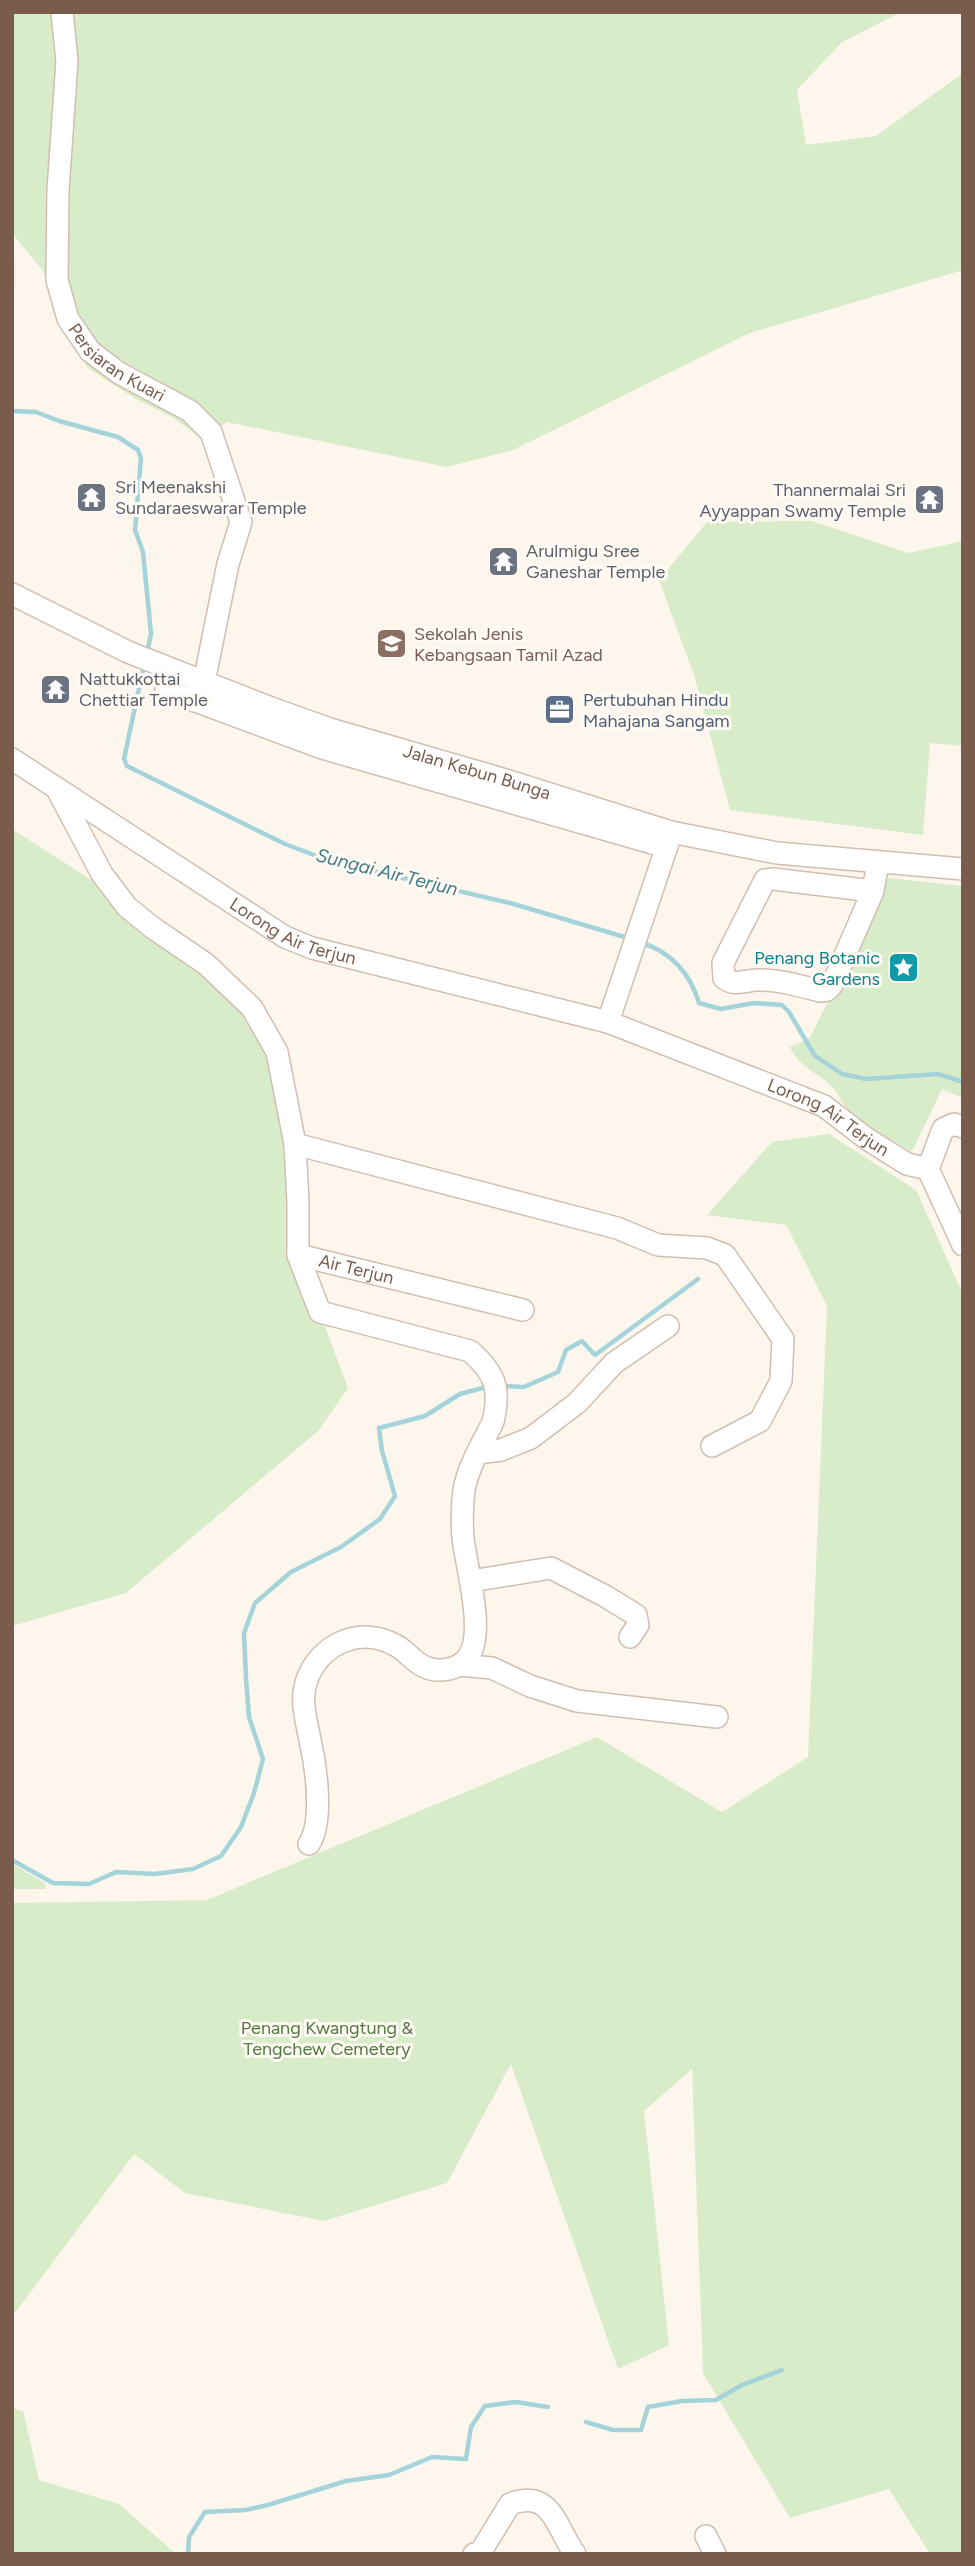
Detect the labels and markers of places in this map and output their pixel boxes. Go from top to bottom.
place label: Sri Meenakshi Sundaraeswarar Temple [115,476,307,519]
place label: Thannermalai Sri Ayyappan Swamy Temple [700,479,906,522]
temple icon: Sri Meenakshi Sundaraeswarar Temple [75,480,109,514]
temple icon: Thannermalai Sri Ayyappan Swamy Temple [912,483,946,517]
place label: Arulmigu Sree Ganeshar Temple [526,540,665,583]
temple icon: Arulmigu Sree Ganeshar Temple [486,544,520,578]
place label: Sekolah Jenis Kebangsaan Tamil Azad [414,623,603,666]
school or university icon: Sekolah Jenis Kebangsaan Tamil Azad [374,627,408,661]
place label: Nattukkottai Chettiar Temple [79,668,208,711]
temple icon: Nattukkottai Chettiar Temple [39,672,73,706]
place label: Pertubuhan Hindu Mahajana Sangam [583,689,730,732]
office icon: Pertubuhan Hindu Mahajana Sangam [543,693,577,727]
place label: Penang Botanic Gardens [754,947,880,990]
place icon: Penang Botanic Gardens [886,951,920,985]

